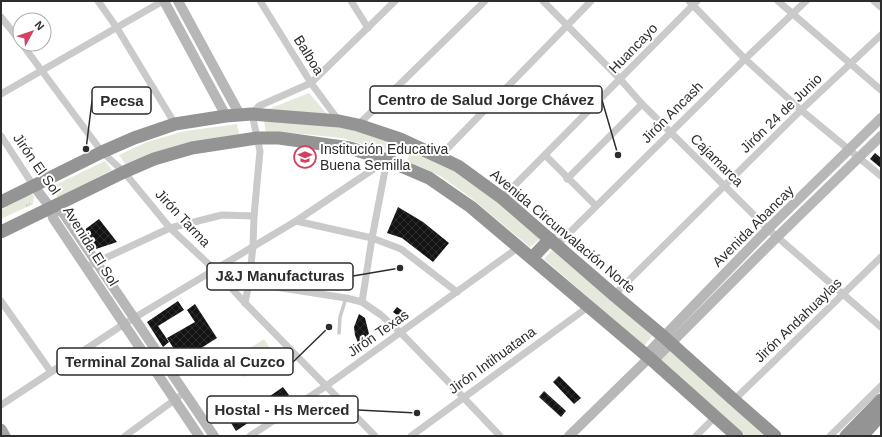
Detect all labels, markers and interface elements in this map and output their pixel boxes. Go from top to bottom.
north arrow [12,12,52,52]
text: N [33,19,47,33]
street label: Huancayo [605,20,661,76]
street label: Balboa [291,32,327,78]
street label: Jirón 24 de Junio [737,70,825,156]
street label: Jirón Ancash [638,78,706,146]
callout: Centro de Salud Jorge Chávez [370,86,602,113]
callout: Pecsa [92,87,151,114]
text: Centro de Salud Jorge Chávez [378,91,594,108]
text: Pecsa [100,92,144,109]
street label: Jirón El Sol [10,130,64,198]
street label: Cajamarca [687,130,747,190]
place label: Institución Educativa Buena Semilla [320,141,449,173]
school or university icon: Institución Educativa Buena Semilla [292,144,318,170]
street label: Avenida Circunvalación Norte [487,166,639,296]
street label: Avenida Abancay [709,182,797,270]
street label: Jirón Tarma [152,186,214,250]
street label: Avenida El Sol [60,203,122,289]
callout: J&J Manufacturas [207,263,353,290]
text: J&J Manufacturas [215,267,345,284]
street label: Jirón Andahuaylas [751,275,845,365]
street label: Jirón Texas [345,306,411,360]
street label: Jirón Intihuatana [445,323,539,397]
callout: Terminal Zonal Salida al Cuzco [57,348,293,375]
text: Terminal Zonal Salida al Cuzco [65,353,285,370]
callout: Hostal - Hs Merced [207,396,358,423]
text: Hostal - Hs Merced [214,401,350,418]

